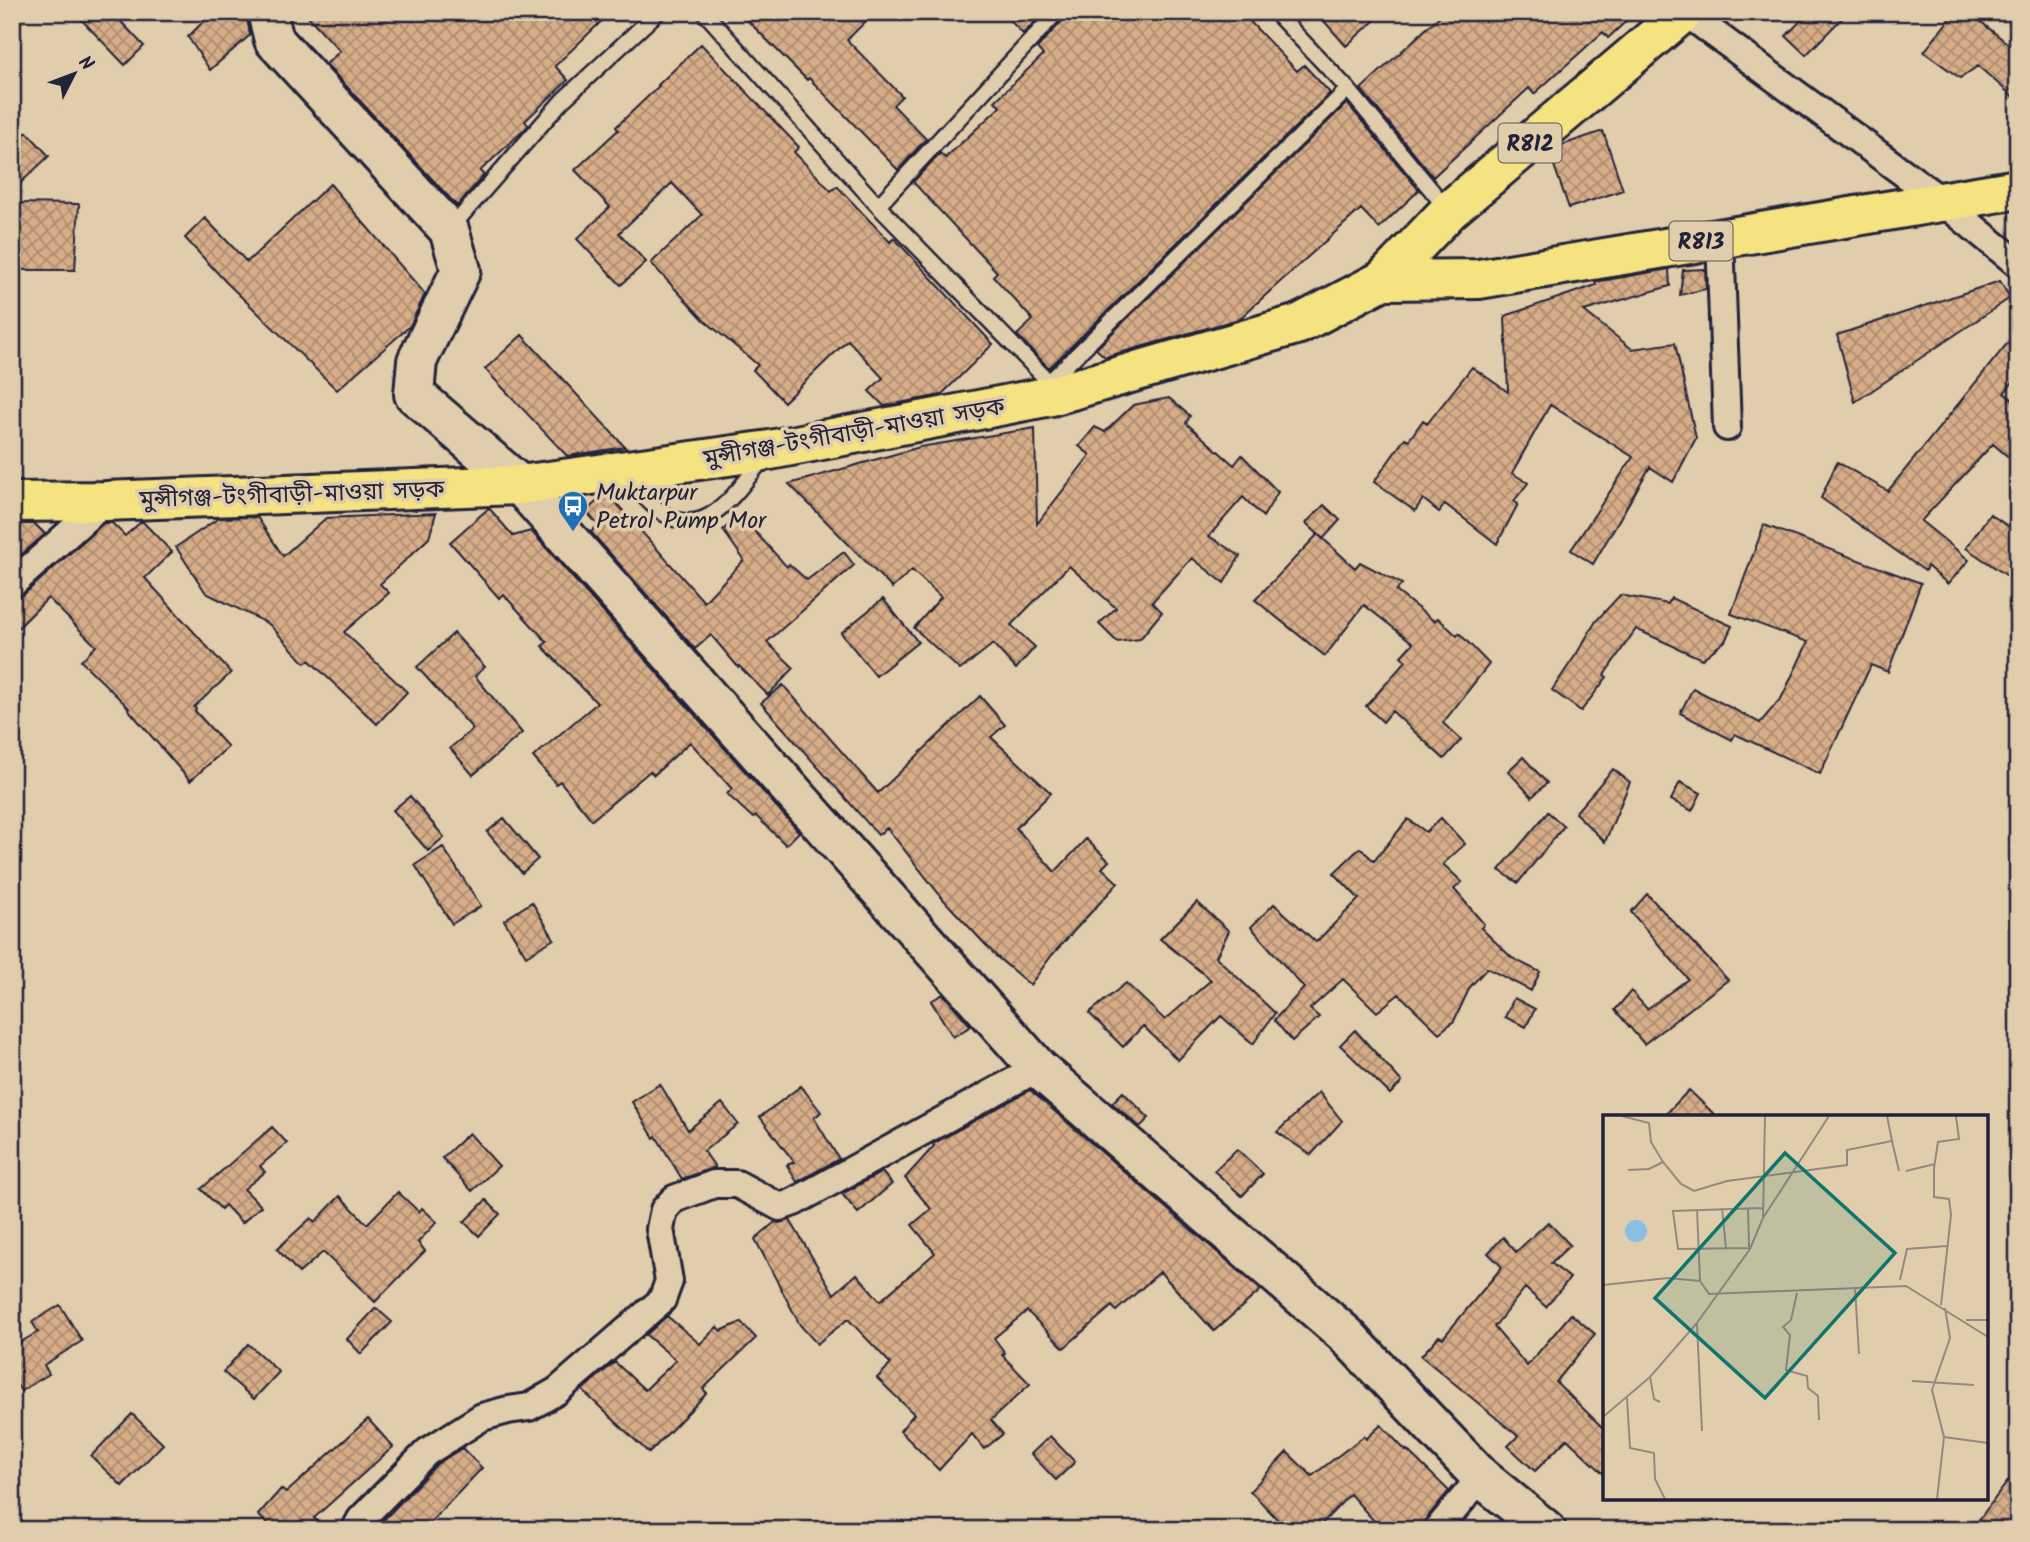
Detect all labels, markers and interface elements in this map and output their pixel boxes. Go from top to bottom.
north arrow [38,38,108,108]
text: N [70,49,100,78]
road number: R812 [1498,124,1562,162]
road number: R813 [1670,222,1732,260]
street label: মুন্সীগঞ্জ-টংগীবাড়ী-মাওয়া সড়ক [699,388,1009,479]
street label: মুন্সীগঞ্জ-টংগীবাড়ী-মাওয়া সড়ক [138,471,446,520]
place label: Muktarpur Petrol Pump Mor [596,474,768,541]
bus stop icon: Muktarpur Petrol Pump Mor [556,489,590,533]
inset map [1603,1115,1988,1500]

